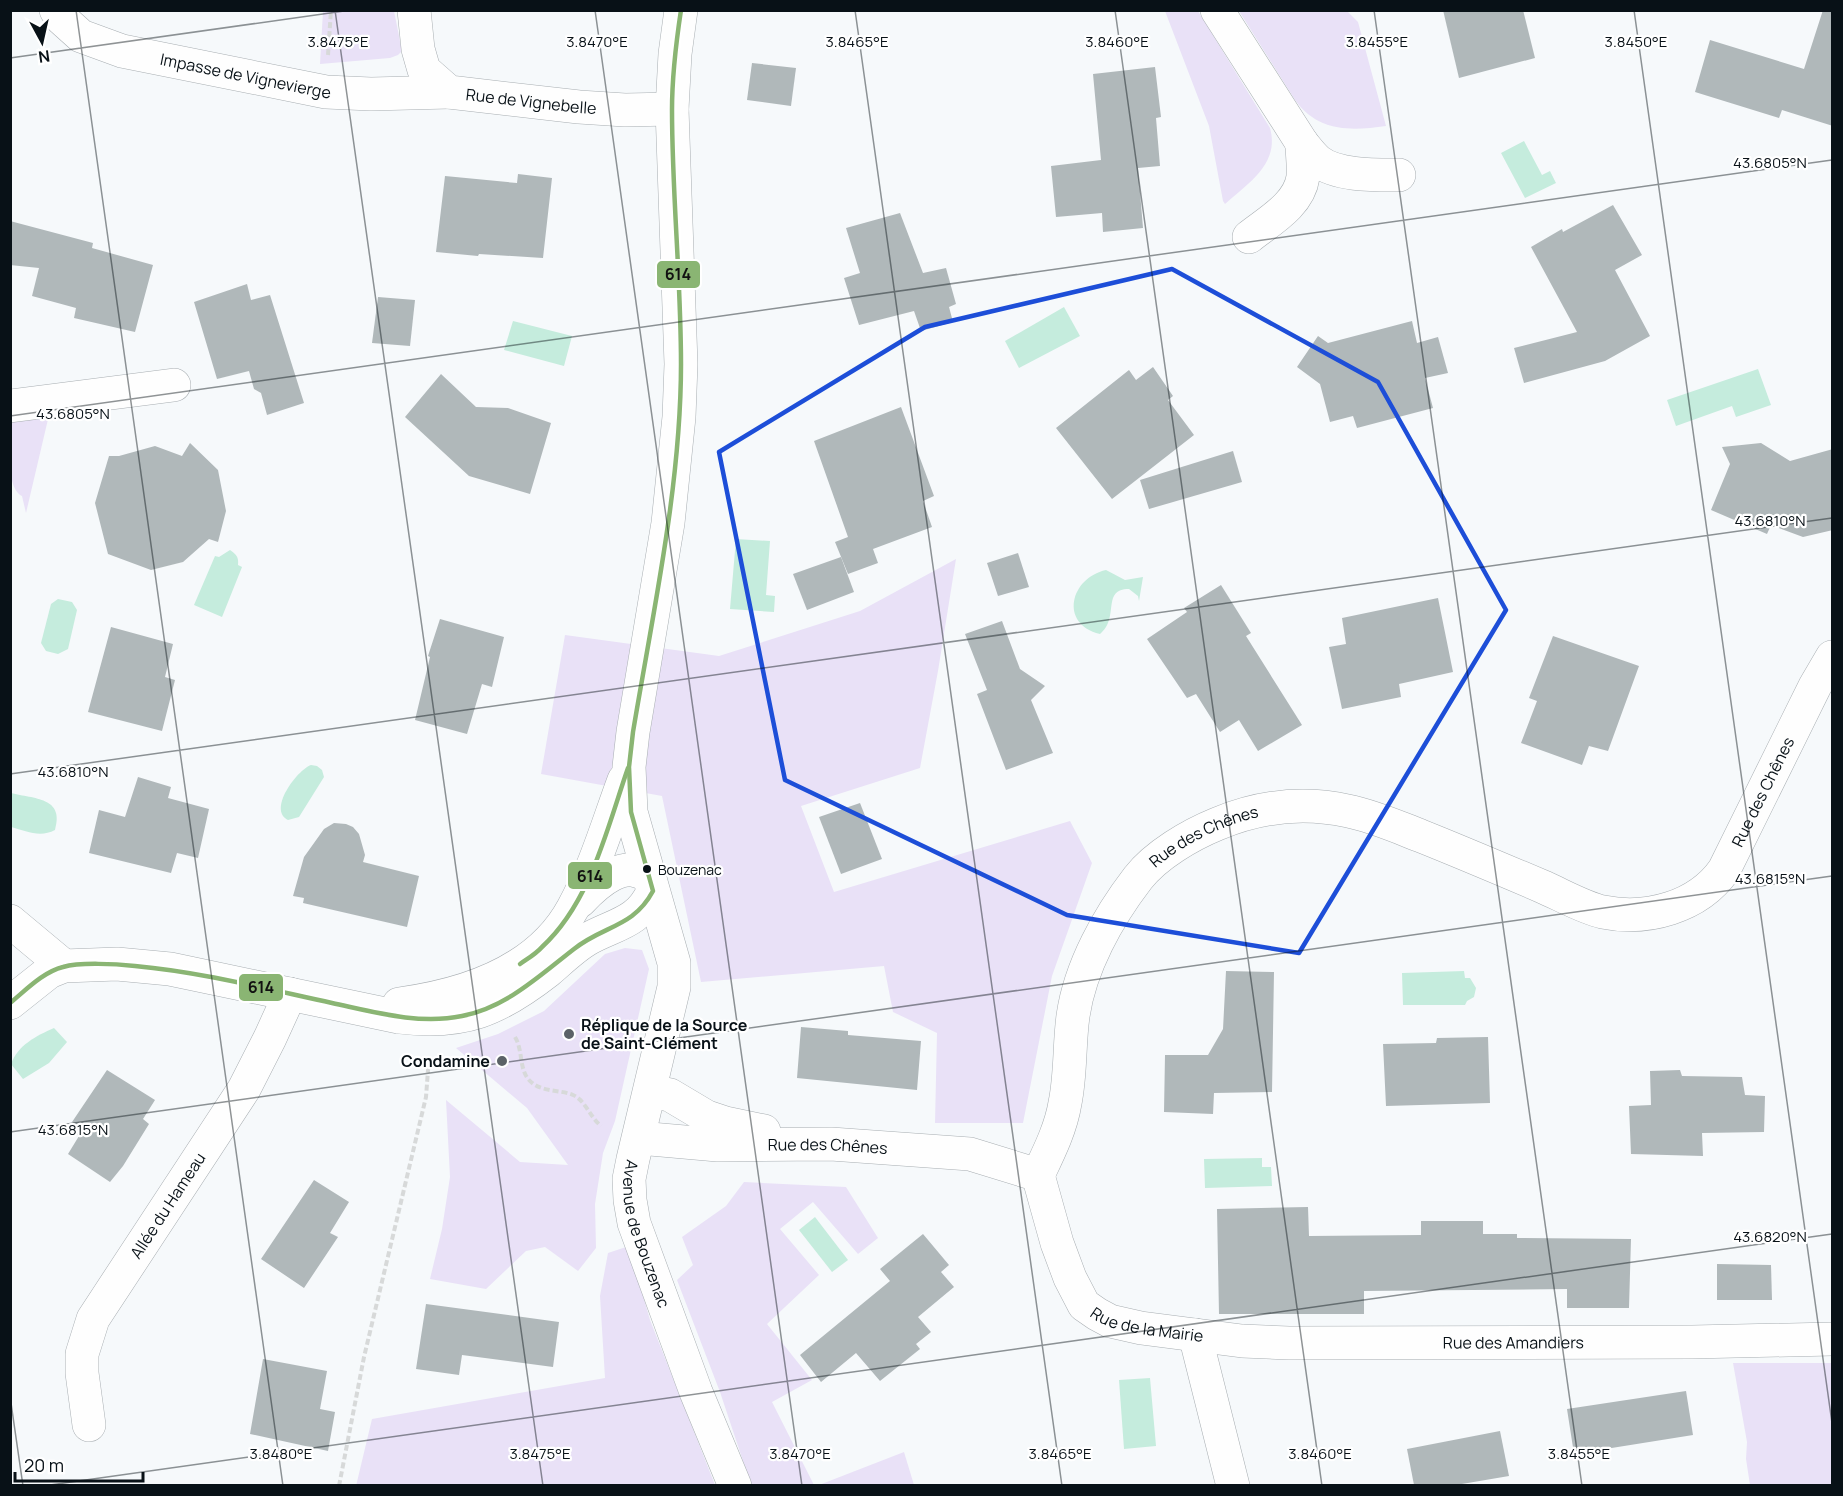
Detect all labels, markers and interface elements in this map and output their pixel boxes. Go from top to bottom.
north arrow [12,12,72,72]
text: 3.8475°E [307,31,369,52]
text: 3.8470°E [566,31,628,52]
text: 3.8465°E [826,31,888,52]
text: 3.8460°E [1085,31,1149,52]
text: 3.8455°E [1346,31,1408,52]
text: 3.8450°E [1605,31,1667,52]
text: N [37,45,51,69]
street label: Impasse de Vignevierge [158,48,331,103]
street label: Rue de Vignebelle [465,83,597,119]
text: 43.6805°N [1733,152,1807,173]
line badge: 614 [656,260,701,289]
text: 614 [665,263,691,285]
text: 43.6805°N [36,403,110,424]
text: 43.6810°N [1735,510,1805,531]
street label: Rue des Chênes [1726,733,1799,850]
text: 43.6810°N [38,761,108,782]
street label: Rue des Chênes [1144,800,1260,872]
place label: Bouzenac [658,860,722,879]
line badge: 614 [567,861,613,890]
marker: Bouzenac [641,863,653,875]
text: 614 [577,865,603,887]
text: 43.6815°N [1735,868,1805,889]
line badge: 614 [238,973,284,1002]
text: 614 [248,976,274,998]
place label: Réplique de la Source de Saint-Clément [581,1014,748,1054]
marker: Réplique de la Source de Saint-Clément [562,1027,576,1041]
place label: Condamine [401,1050,490,1072]
marker: Condamine [495,1054,509,1068]
text: 43.6815°N [38,1119,108,1140]
street label: Rue des Chênes [768,1133,888,1159]
street label: Allée du Hameau [125,1148,210,1263]
street label: Avenue de Bouzenac [618,1158,675,1311]
text: 43.6820°N [1733,1226,1807,1247]
street label: Rue de la Mairie [1086,1302,1205,1347]
street label: Rue des Amandiers [1443,1331,1584,1354]
text: 3.8480°E [250,1443,312,1464]
text: 3.8475°E [509,1443,571,1464]
text: 3.8470°E [769,1443,831,1464]
text: 3.8465°E [1029,1443,1091,1464]
text: 3.8460°E [1288,1443,1352,1464]
text: 3.8455°E [1548,1443,1610,1464]
scale bar [15,1445,142,1483]
text: 20 m [24,1453,64,1477]

